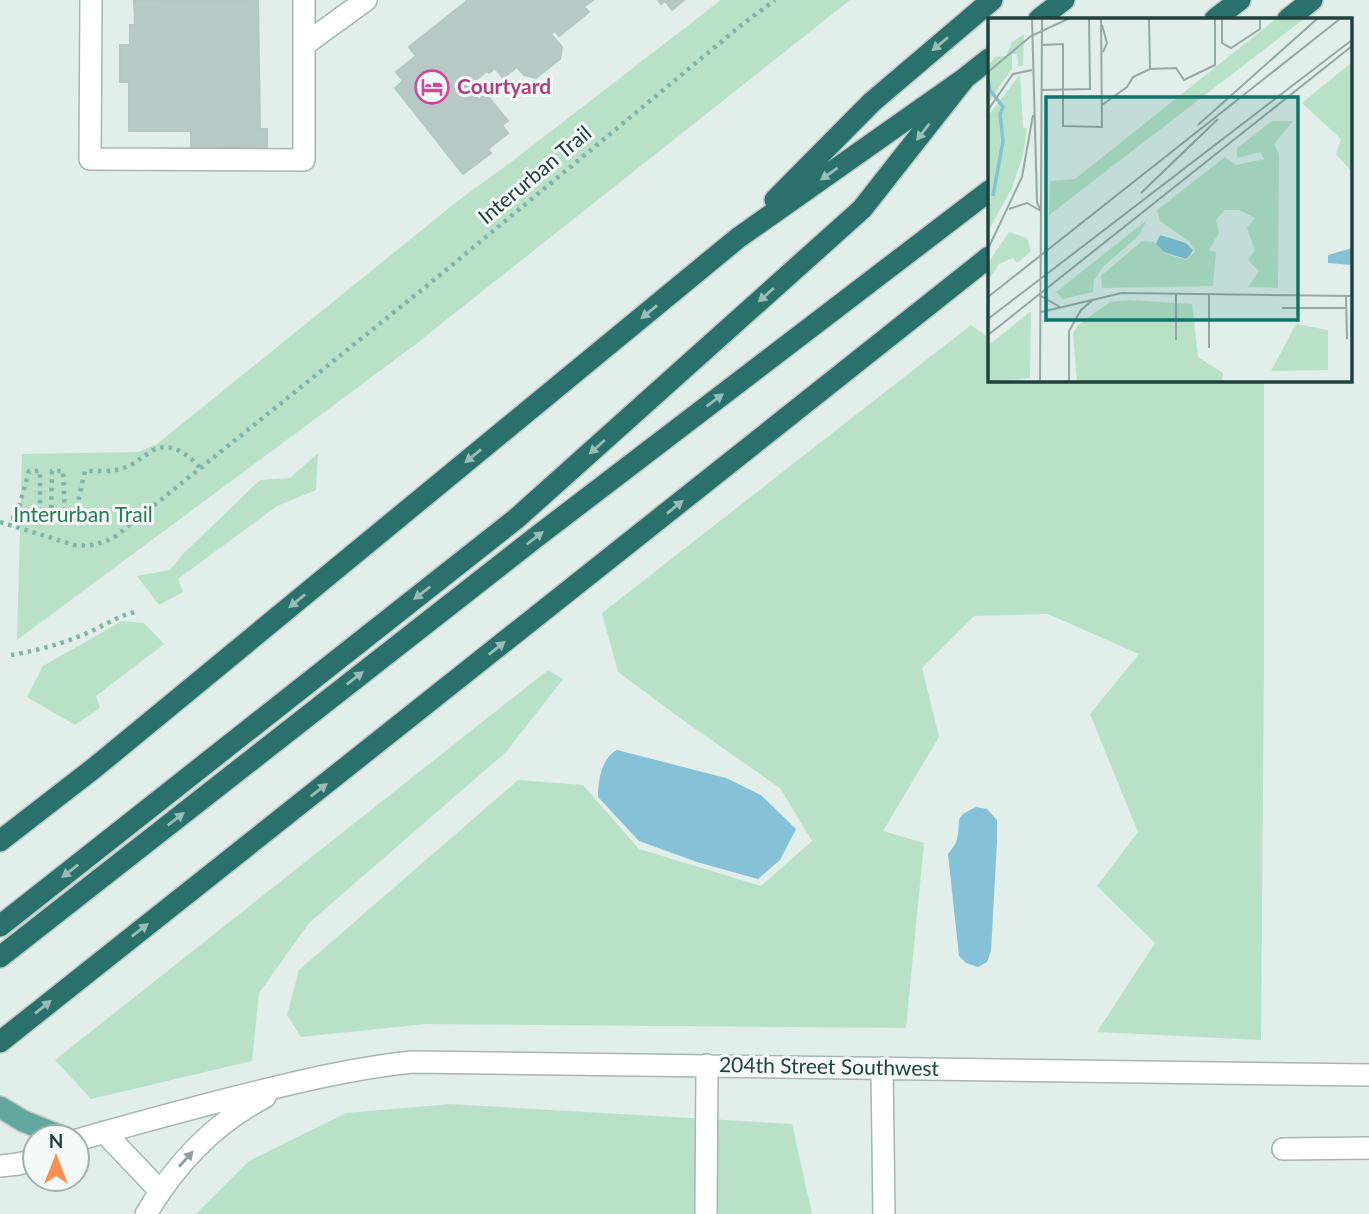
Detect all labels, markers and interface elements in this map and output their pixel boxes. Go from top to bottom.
inset map [988,18,1352,382]
one-way arrow [931,36,949,52]
hotel icon: Courtyard [413,68,451,106]
place label: Courtyard [457,73,551,98]
street label: Interurban Trail [473,119,596,228]
one-way arrow [916,122,931,140]
one-way arrow [820,167,838,181]
one-way arrow [757,287,775,303]
one-way arrow [640,304,658,319]
one-way arrow [706,393,725,407]
one-way arrow [588,439,605,454]
one-way arrow [464,448,482,464]
one-way arrow [666,499,684,514]
park label: Interurban Trail [13,501,153,526]
one-way arrow [525,531,544,545]
one-way arrow [414,585,432,600]
one-way arrow [289,593,306,608]
one-way arrow [488,641,506,656]
one-way arrow [346,671,364,686]
one-way arrow [309,782,327,797]
one-way arrow [167,811,185,826]
one-way arrow [61,863,79,878]
one-way arrow [131,924,149,938]
one-way arrow [35,1000,52,1015]
street label: 204th Street Southwest [719,1051,940,1080]
north arrow [21,1123,91,1193]
text: N [49,1129,63,1152]
one-way arrow [178,1150,194,1168]

